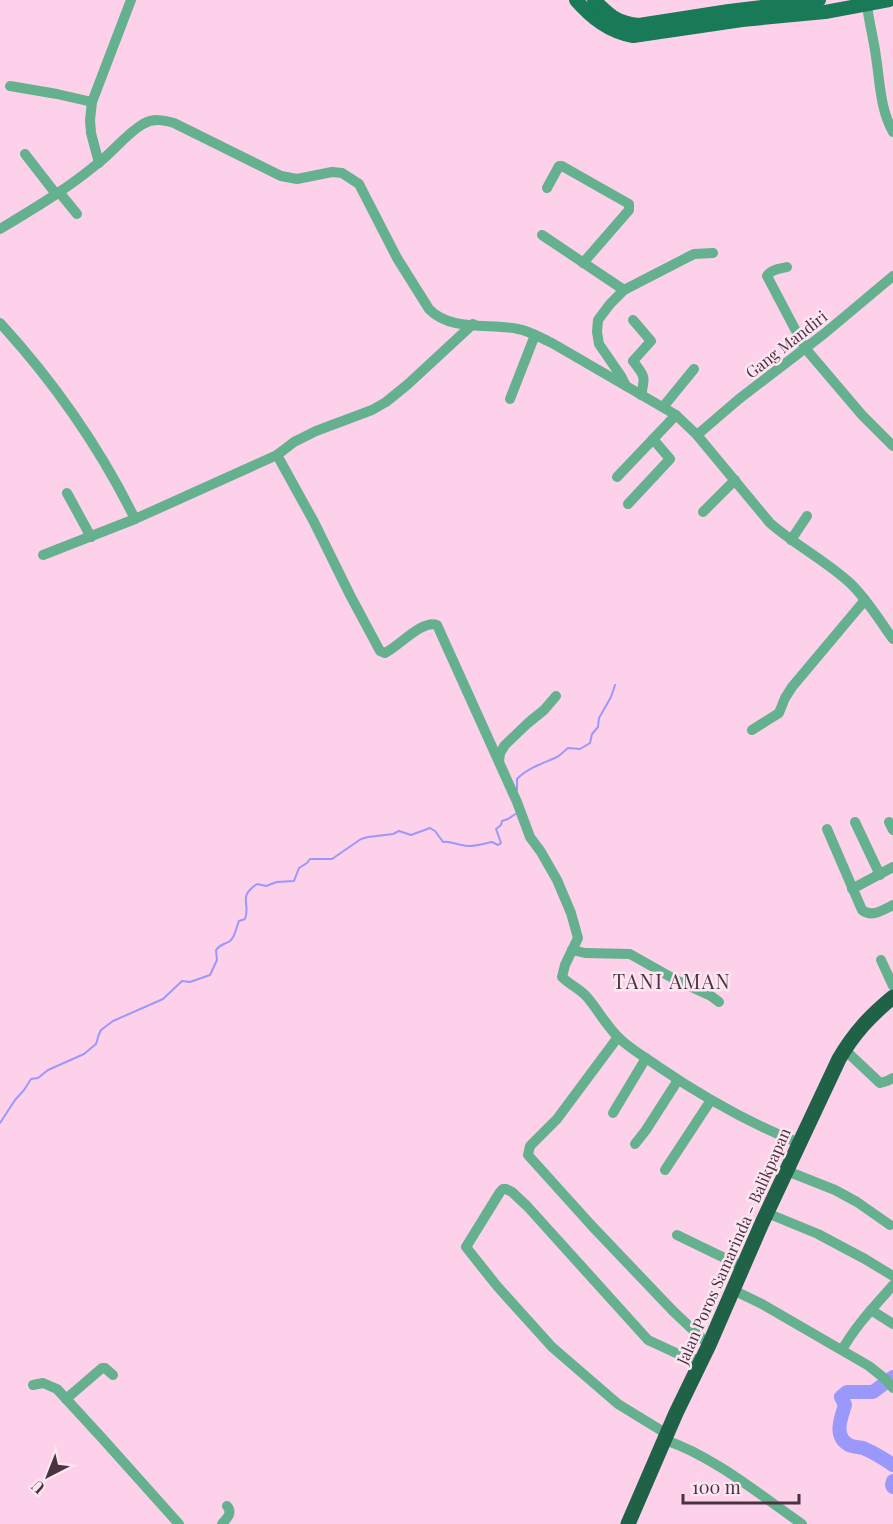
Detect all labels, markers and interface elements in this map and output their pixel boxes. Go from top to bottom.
street label: Gang Mandiri [741,305,831,382]
district label: TANI AMAN [613,967,731,994]
street label: Jalan Poros Samarinda - Balikpapan [671,1124,795,1368]
north arrow [18,1446,78,1506]
scale bar [683,1467,798,1505]
text: 100 m [692,1475,741,1499]
text: U [27,1476,49,1499]

